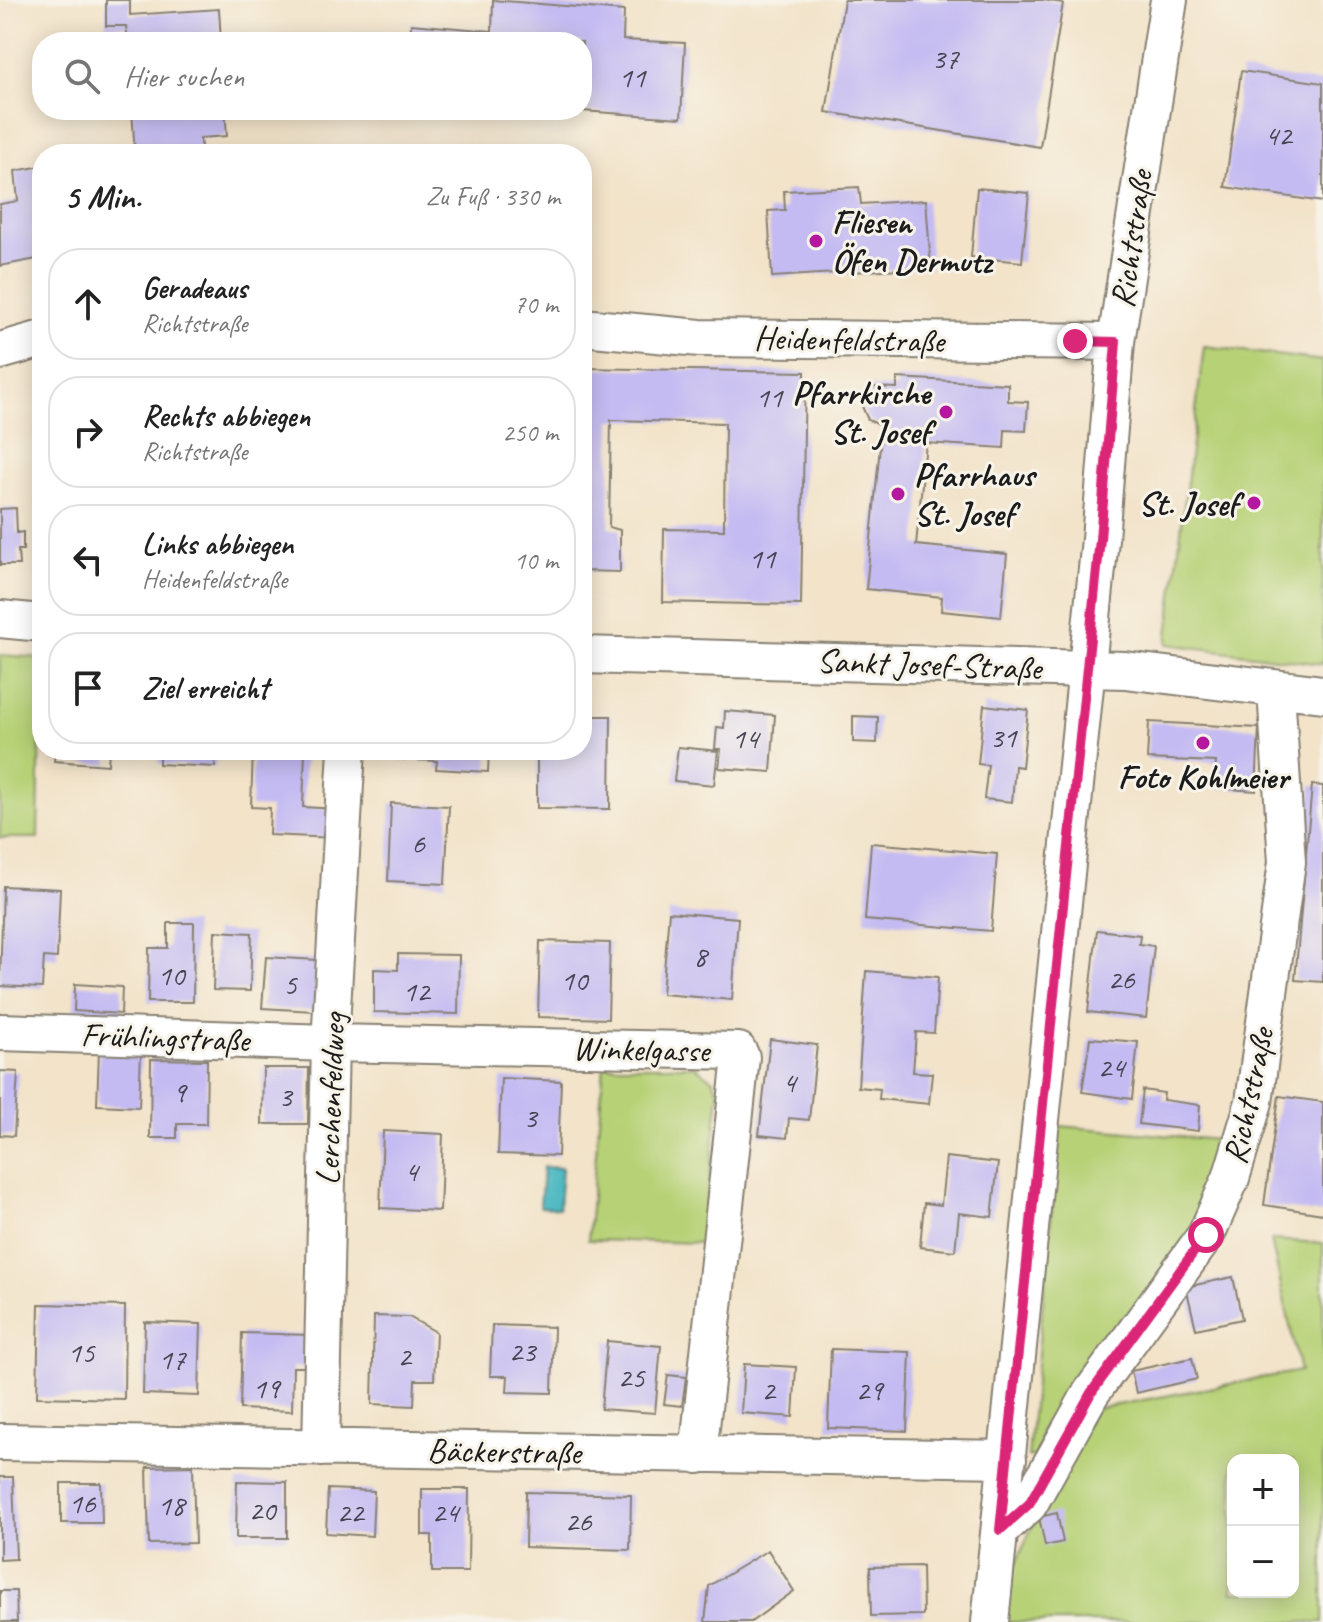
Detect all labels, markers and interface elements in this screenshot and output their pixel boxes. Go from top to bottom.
search box [32,32,592,120]
house number: 37 [932,39,960,77]
icon: search [60,54,104,98]
text: Hier suchen [124,57,244,95]
house number: 11 [619,58,647,96]
house number: 42 [1265,116,1294,154]
street label: Richtstraße [1100,165,1162,310]
text: 5 Min. [64,175,141,218]
text: Zu Fuß · 330 m [426,180,560,213]
place label: Fliesen Öfen Dermutz [832,200,994,282]
marker: Fliesen Öfen Dermutz [807,232,825,250]
text: Geradeaus [142,269,247,307]
icon: ahead [66,282,110,326]
text: 70 m [514,288,558,321]
text: Richtstraße [142,307,247,340]
street label: Heidenfeldstraße [754,316,947,362]
route end [1057,323,1093,359]
place label: Pfarrkirche St. Josef [792,371,938,453]
house number: 11 [756,378,784,416]
text: Rechts abbiegen [142,397,310,435]
marker: Pfarrkirche St. Josef [937,403,955,421]
icon: right [66,410,110,454]
text: 250 m [502,416,558,449]
text: Richtstraße [142,435,247,468]
place label: Pfarrhaus St. Josef [914,453,1037,535]
place label: St. Josef [1138,482,1246,525]
marker: Pfarrhaus St. Josef [889,485,907,503]
marker: St. Josef [1245,494,1263,512]
text: Links abbiegen [142,525,293,563]
icon: left [66,538,110,582]
house number: 11 [749,539,777,577]
text: 10 m [514,544,558,577]
text: Heidenfeldstraße [142,563,287,596]
street label: Sankt Josef-Straße [816,639,1045,690]
icon: arrive [66,666,110,710]
text: Ziel erreicht [142,669,268,707]
house number: 31 [990,718,1018,756]
house number: 14 [732,719,761,757]
marker: Foto Kohlmeier [1194,734,1212,752]
place label: Foto Kohlmeier [1118,755,1292,798]
house number: 6 [411,824,426,862]
house number: 8 [693,937,709,975]
house number: 10 [158,956,187,994]
house number: 26 [1108,960,1136,998]
house number: 10 [561,961,590,999]
house number: 5 [283,965,298,1003]
house number: 12 [403,972,432,1010]
street label: Lerchenfeldweg [306,1010,355,1186]
street label: Frühlingstraße [80,1013,253,1062]
street label: Richtstraße [1213,1021,1284,1168]
street label: Winkelgasse [572,1026,713,1072]
house number: 24 [1098,1048,1127,1086]
house number: 4 [782,1063,798,1101]
house number: 9 [172,1073,188,1111]
house number: 3 [278,1077,294,1115]
house number: 3 [523,1098,539,1136]
house number: 4 [404,1152,420,1190]
route start [1188,1217,1224,1253]
house number: 23 [509,1332,538,1370]
house number: 15 [68,1333,96,1371]
house number: 2 [397,1337,413,1375]
house number: 17 [159,1340,187,1378]
house number: 25 [618,1358,646,1396]
house number: 19 [253,1369,282,1407]
house number: 2 [761,1371,777,1409]
house number: 29 [856,1371,885,1409]
street label: Bäckerstraße [427,1428,584,1474]
map controls [1227,1454,1299,1598]
button: + [1227,1454,1299,1526]
house number: 16 [69,1484,97,1522]
house number: 18 [158,1486,187,1524]
house number: 20 [249,1491,278,1529]
house number: 22 [337,1493,366,1531]
house number: 24 [432,1493,461,1531]
house number: 26 [565,1502,593,1540]
button: − [1227,1526,1299,1598]

